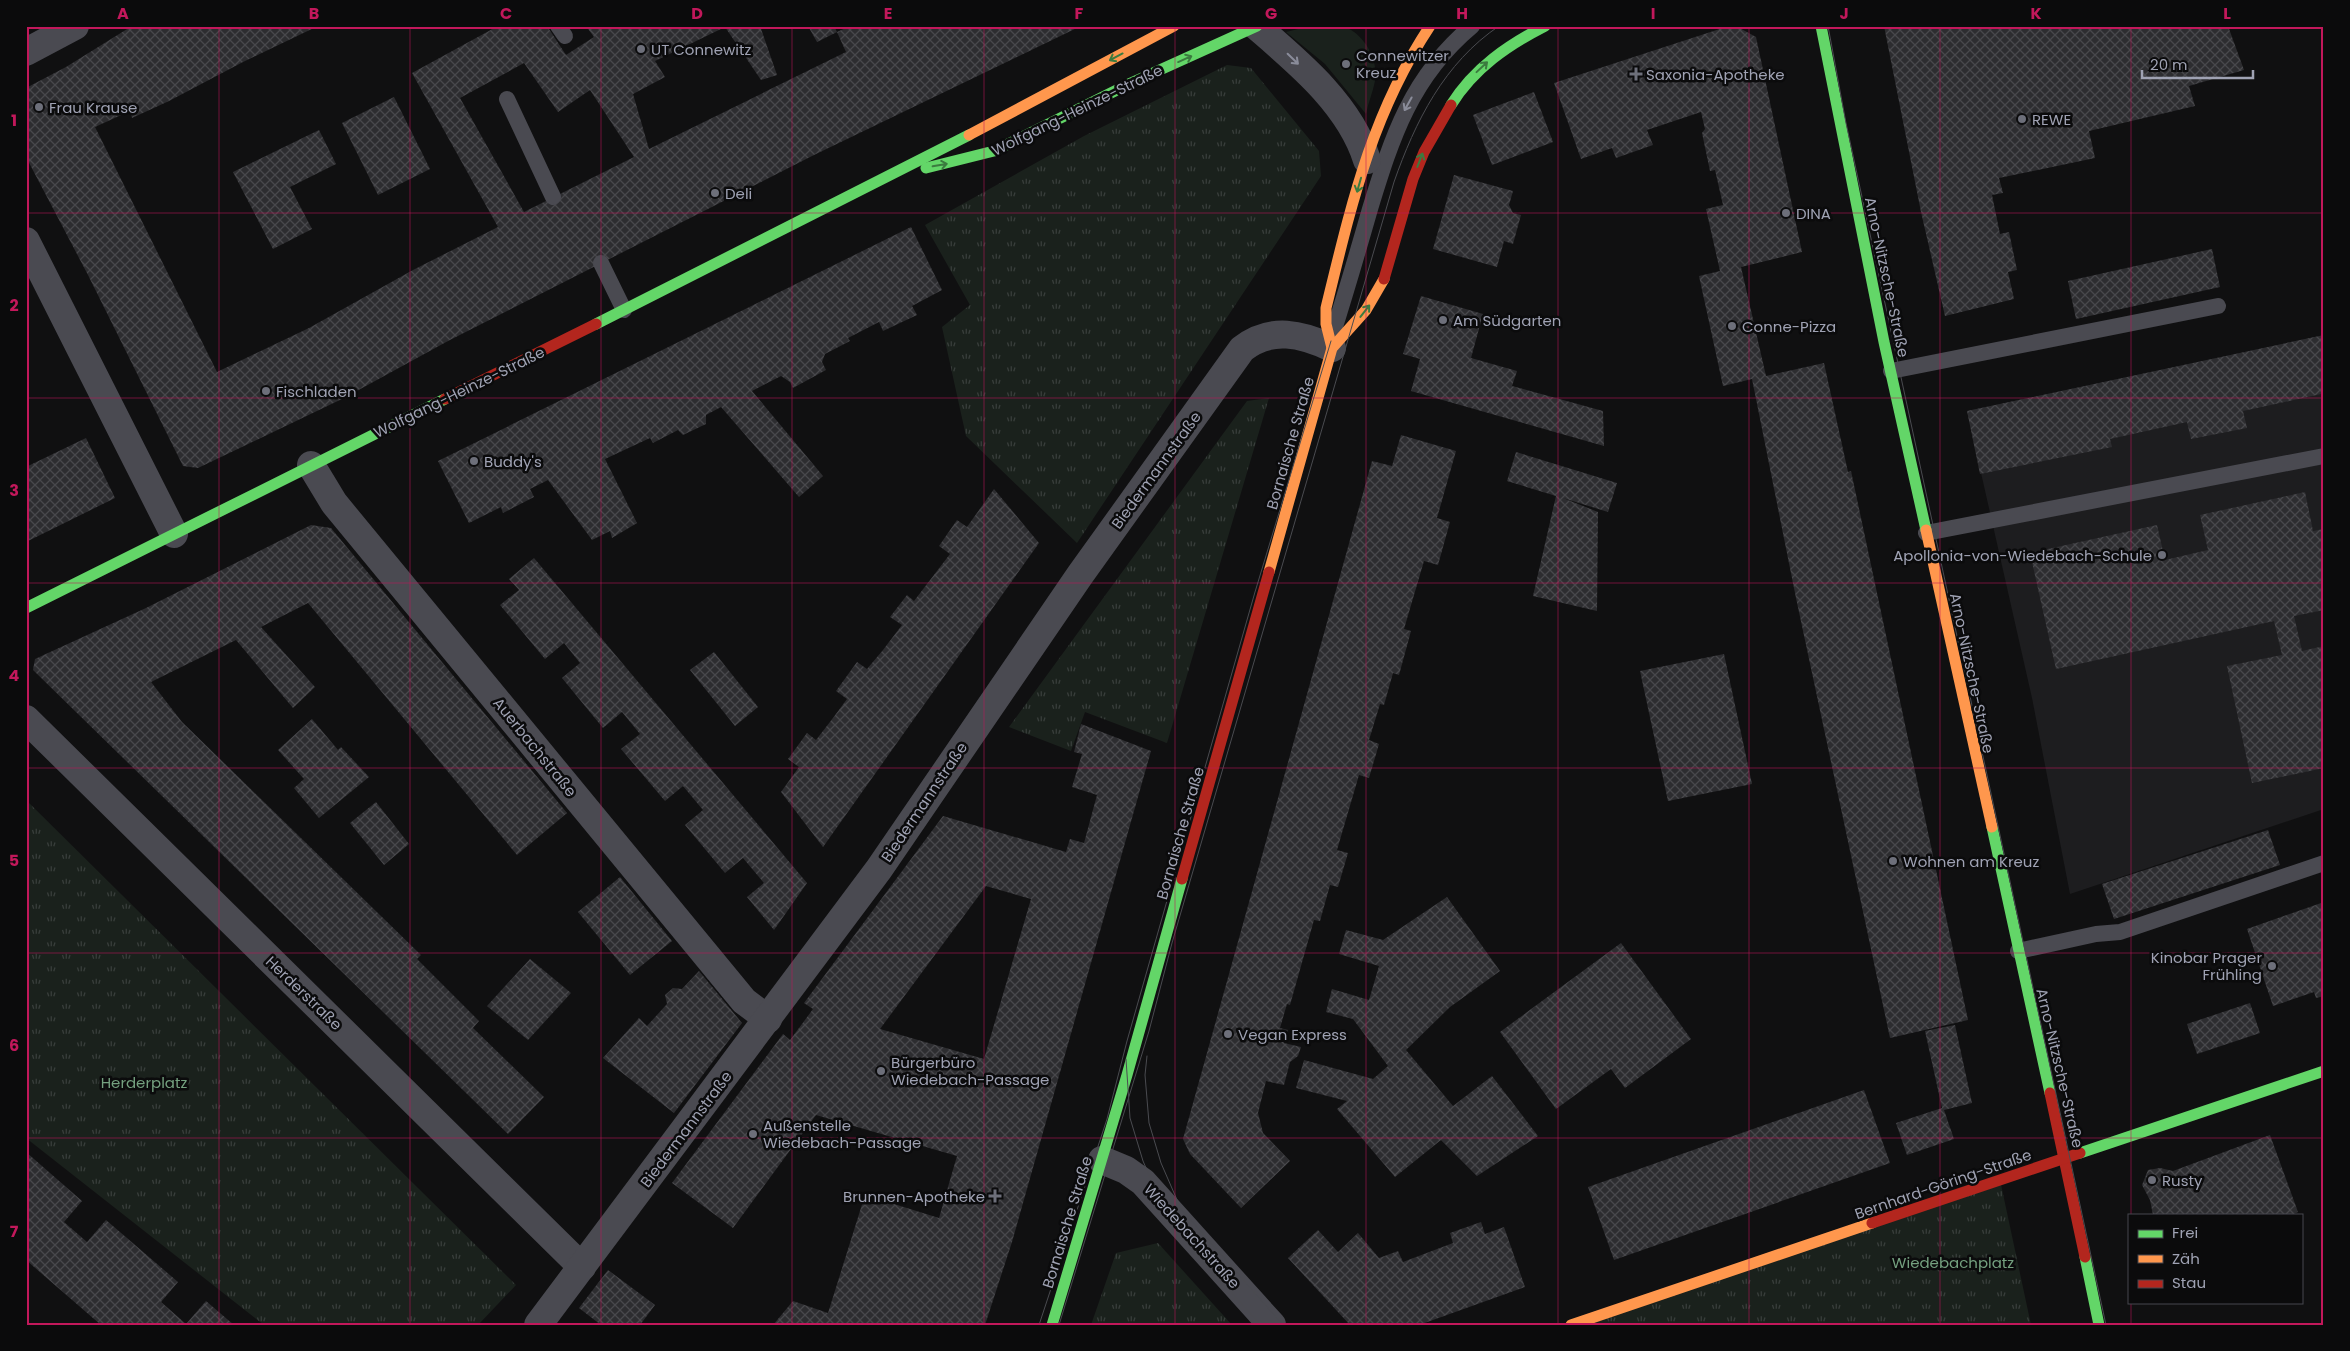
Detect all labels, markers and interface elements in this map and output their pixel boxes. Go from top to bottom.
text: A [117,2,129,25]
text: B [309,2,319,25]
text: C [500,2,512,25]
text: D [691,2,703,25]
text: E [884,2,892,25]
text: F [1075,2,1084,25]
text: G [1265,2,1277,25]
text: H [1456,2,1468,25]
text: I [1651,2,1655,25]
text: J [1839,2,1849,25]
text: K [2030,2,2042,25]
text: L [2223,2,2231,25]
place label: UT Connewitz [651,39,751,60]
marker: UT Connewitz [635,43,647,55]
place label: Connewitzer Kreuz [1356,45,1449,83]
scale bar [2142,48,2254,80]
one-way arrow [1108,52,1123,62]
one-way arrow [1286,52,1298,64]
one-way arrow [1177,54,1192,63]
text: 20 m [2150,54,2188,75]
marker: Connewitzer Kreuz [1340,58,1352,70]
street label: Wolfgang-Heinze-Straße [988,59,1166,161]
one-way arrow [1475,61,1488,73]
place label: Saxonia-Apotheke [1646,64,1785,85]
marker: Saxonia-Apotheke [1630,68,1642,80]
place label: Frau Krause [49,97,137,118]
one-way arrow [1403,97,1413,112]
marker: Frau Krause [33,101,45,113]
text: 1 [11,109,17,132]
place label: REWE [2032,109,2071,130]
marker: REWE [2016,113,2028,125]
one-way arrow [1416,153,1425,168]
one-way arrow [932,159,948,169]
one-way arrow [1354,176,1364,192]
place label: Deli [725,183,752,204]
marker: Deli [709,187,721,199]
street label: Arno-Nitzsche-Straße [1860,195,1914,359]
place label: DINA [1796,203,1831,224]
marker: DINA [1780,207,1792,219]
text: 2 [9,294,19,317]
one-way arrow [1359,305,1370,318]
place label: Am Südgarten [1453,310,1561,331]
marker: Am Südgarten [1437,314,1449,326]
place label: Conne-Pizza [1742,316,1836,337]
marker: Conne-Pizza [1726,320,1738,332]
street label: Wolfgang-Heinze-Straße [370,341,548,443]
street label: Bornaische Straße [1261,374,1319,512]
place label: Fischladen [276,381,357,402]
marker: Fischladen [260,385,272,397]
street label: Biedermannstraße [1106,407,1206,533]
place label: Buddy's [484,451,542,472]
marker: Buddy's [468,455,480,467]
text: 3 [9,479,19,502]
place label: Apollonia-von-Wiedebach-Schule [1893,545,2152,566]
marker: Apollonia-von-Wiedebach-Schule [2156,549,2168,561]
street label: Arno-Nitzsche-Straße [1945,591,1999,755]
text: 4 [9,664,20,687]
street label: Auerbachstraße [488,693,582,801]
street label: Biedermannstraße [876,738,972,866]
street label: Bornaische Straße [1151,764,1209,902]
text: 5 [9,849,19,872]
place label: Wohnen am Kreuz [1903,851,2039,872]
marker: Wohnen am Kreuz [1887,855,1899,867]
place label: Kinobar Prager Frühling [2151,947,2262,985]
street label: Herderstraße [261,951,347,1035]
marker: Kinobar Prager Frühling [2266,960,2278,972]
street label: Arno-Nitzsche-Straße [2031,986,2089,1150]
place label: Vegan Express [1238,1024,1347,1045]
marker: Vegan Express [1222,1028,1234,1040]
text: 6 [9,1034,19,1057]
place label: Bürgerbüro Wiedebach-Passage [891,1052,1049,1090]
marker: Bürgerbüro Wiedebach-Passage [875,1065,887,1077]
street label: Biedermannstraße [635,1067,737,1191]
park label: Herderplatz [101,1072,187,1093]
place label: Außenstelle Wiedebach-Passage [763,1115,921,1153]
marker: Außenstelle Wiedebach-Passage [747,1128,759,1140]
street label: Bernhard-Göring-Straße [1852,1144,2034,1224]
street label: Bornaische Straße [1037,1153,1097,1291]
place label: Rusty [2162,1170,2203,1191]
marker: Rusty [2146,1174,2158,1186]
street label: Wiedebachstraße [1139,1179,1245,1293]
place label: Brunnen-Apotheke [843,1186,985,1207]
marker: Brunnen-Apotheke [989,1190,1001,1202]
legend [2128,1214,2302,1304]
text: 7 [10,1220,19,1243]
text: Frei [2172,1222,2198,1243]
text: Zäh [2172,1248,2200,1269]
park label: Wiedebachplatz [1892,1252,2014,1273]
text: Stau [2172,1272,2206,1293]

